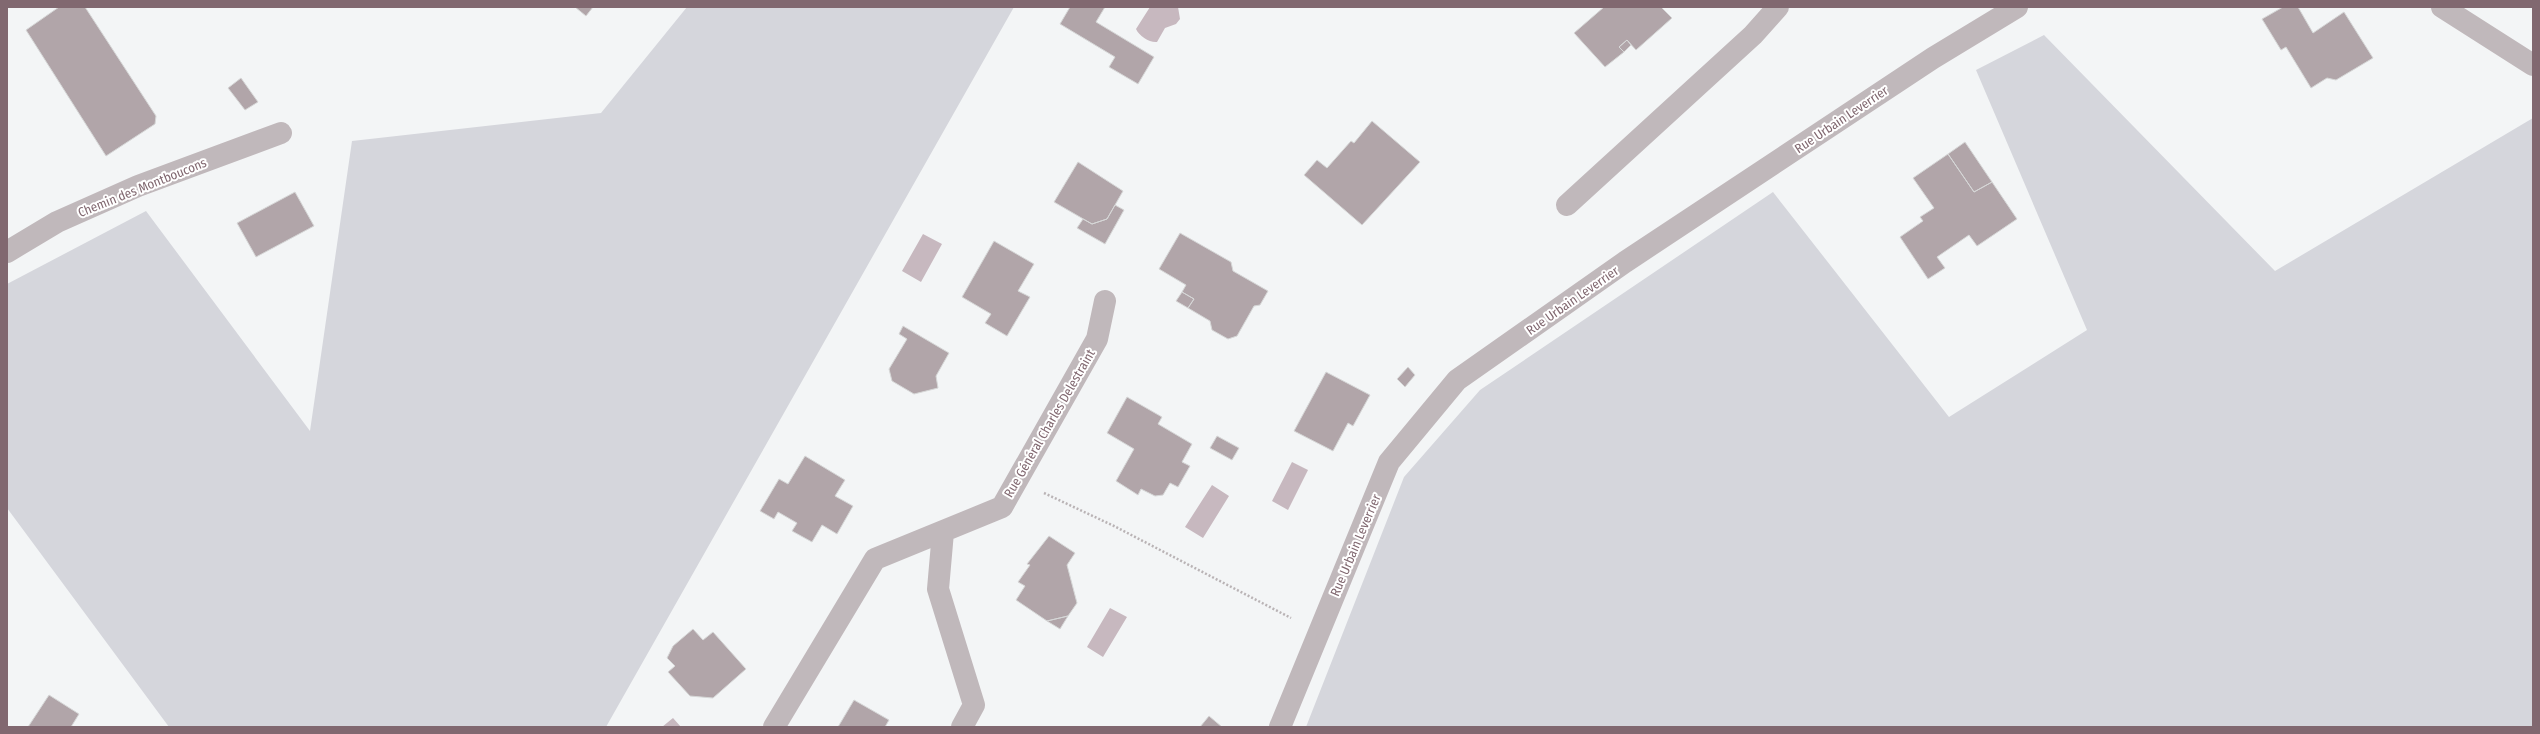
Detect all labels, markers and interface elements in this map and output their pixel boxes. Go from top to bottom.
street label: Rue Urbain Leverrier [1792,82,1891,156]
street label: Chemin des Montboucons [76,155,209,220]
street label: Rue Urbain Leverrier [1523,263,1622,338]
street label: Rue Général Charles Delestraint [1001,346,1098,500]
street label: Rue Urbain Leverrier [1327,492,1384,598]

